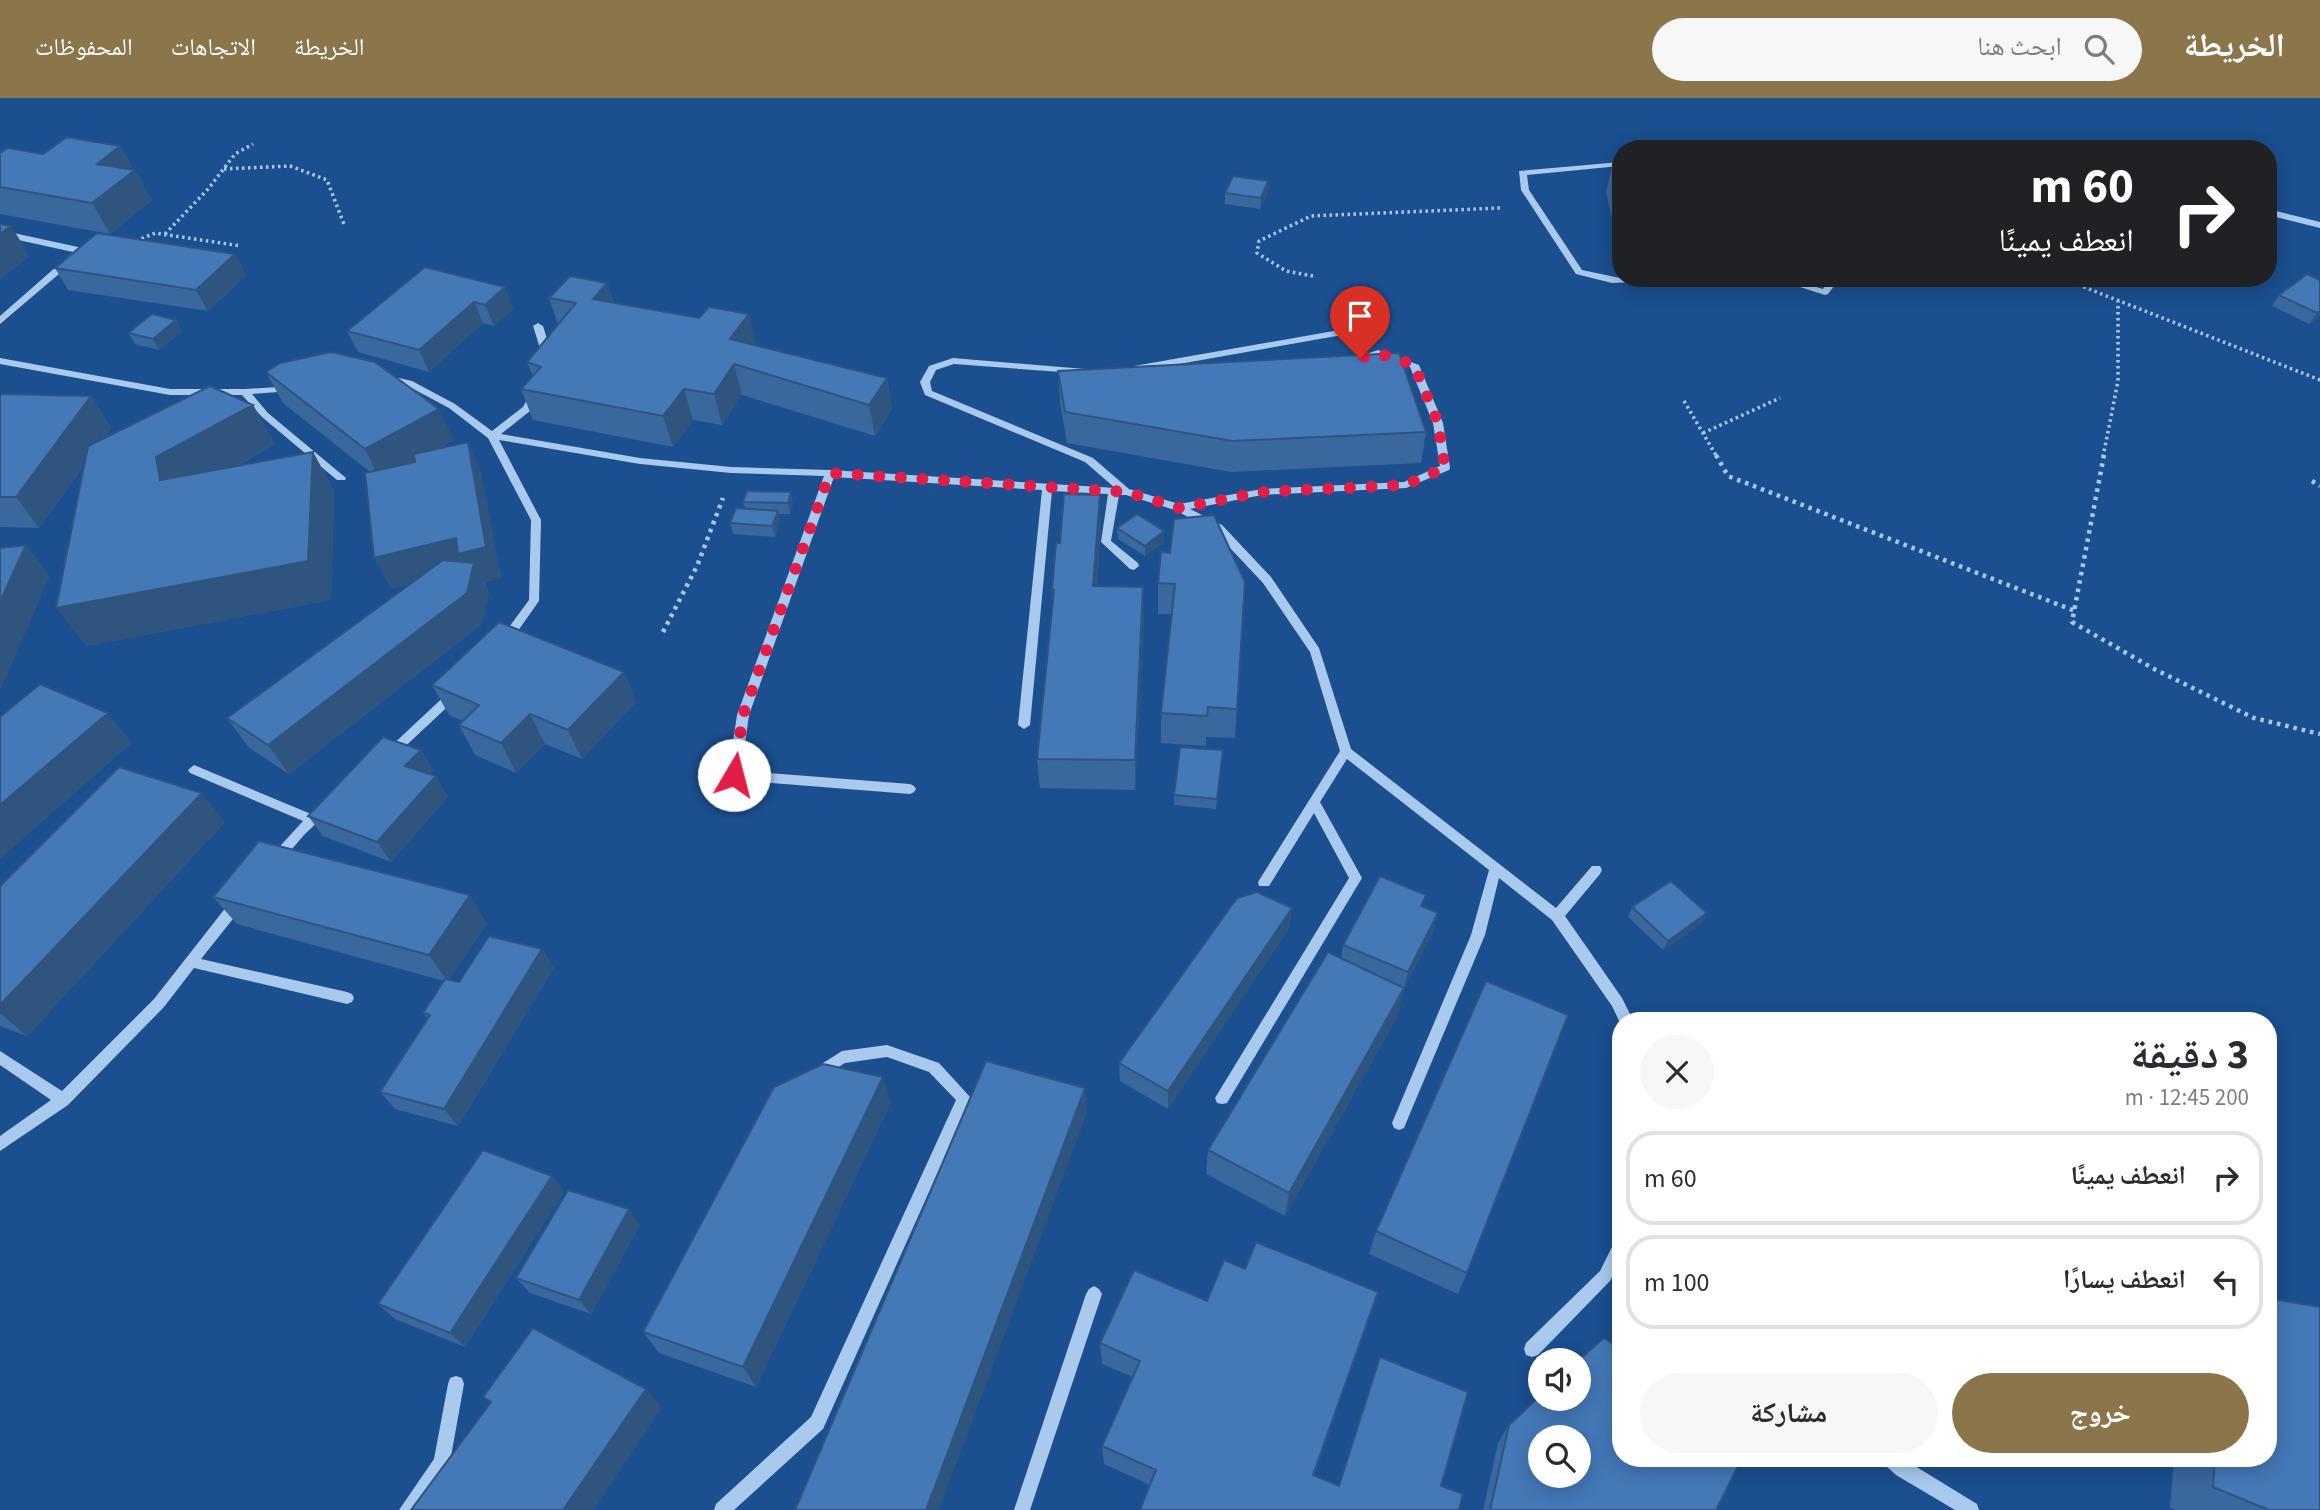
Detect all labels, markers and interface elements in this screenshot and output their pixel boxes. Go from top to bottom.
search box [1652,18,2142,81]
text: الخريطة [2184,22,2285,69]
text: ابحث هنا [1977,28,2062,65]
text: المحفوظات [35,30,133,65]
text: الاتجاهات [171,30,256,65]
text: الخريطة [294,30,365,65]
icon: search [2080,30,2118,68]
text: 60 m [2030,152,2134,222]
icon: right [2158,168,2249,259]
text: انعطف يمينًا [1999,218,2134,264]
pin [1330,286,1390,358]
icon: arrive [1341,297,1379,335]
position arrow [697,738,771,812]
text: 3 دقيقة [2130,1025,2249,1085]
button: close [1640,1035,1714,1109]
text: 200 m · 12:45 [2125,1081,2249,1114]
text: انعطف يمينًا [2071,1157,2186,1194]
icon: right [2207,1159,2245,1197]
text: 60 m [1644,1160,1697,1197]
text: انعطف يسارًا [2063,1261,2186,1298]
icon: left [2207,1263,2245,1301]
text: 100 m [1644,1264,1710,1301]
map controls [1528,1348,1591,1488]
button: sound [1528,1348,1591,1411]
button: مشاركة [1640,1373,1938,1453]
button: خروج [1952,1373,2249,1453]
button: search [1528,1425,1591,1488]

